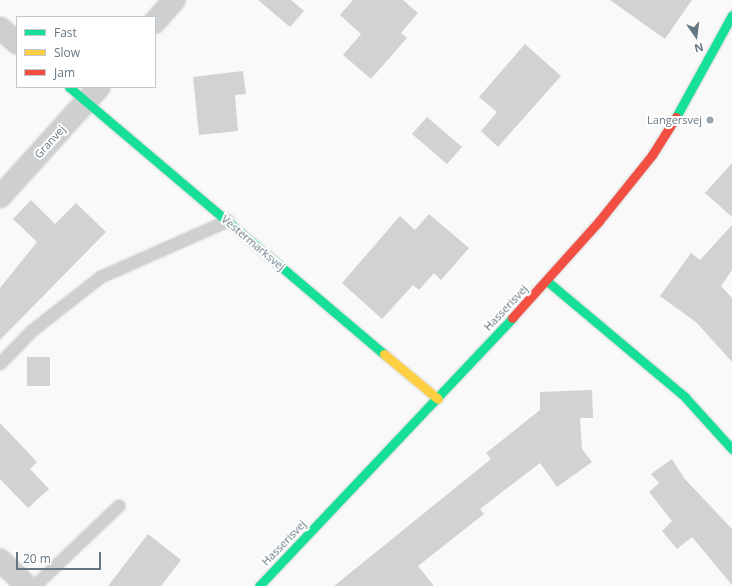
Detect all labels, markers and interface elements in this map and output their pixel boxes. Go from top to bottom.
legend [16,16,156,88]
north arrow [676,16,716,56]
text: Fast [54,24,77,41]
text: N [693,40,705,56]
text: Slow [54,44,80,61]
text: Jam [54,64,75,81]
place label: Langersvej [647,113,702,127]
marker: Langersvej [705,115,715,125]
street label: Granvej [32,123,68,161]
street label: Vestermarksvej [219,213,287,273]
street label: Hasserisvej [481,282,531,334]
street label: Hasserisvej [259,518,309,568]
scale bar [18,544,103,570]
text: 20 m [23,550,51,567]

